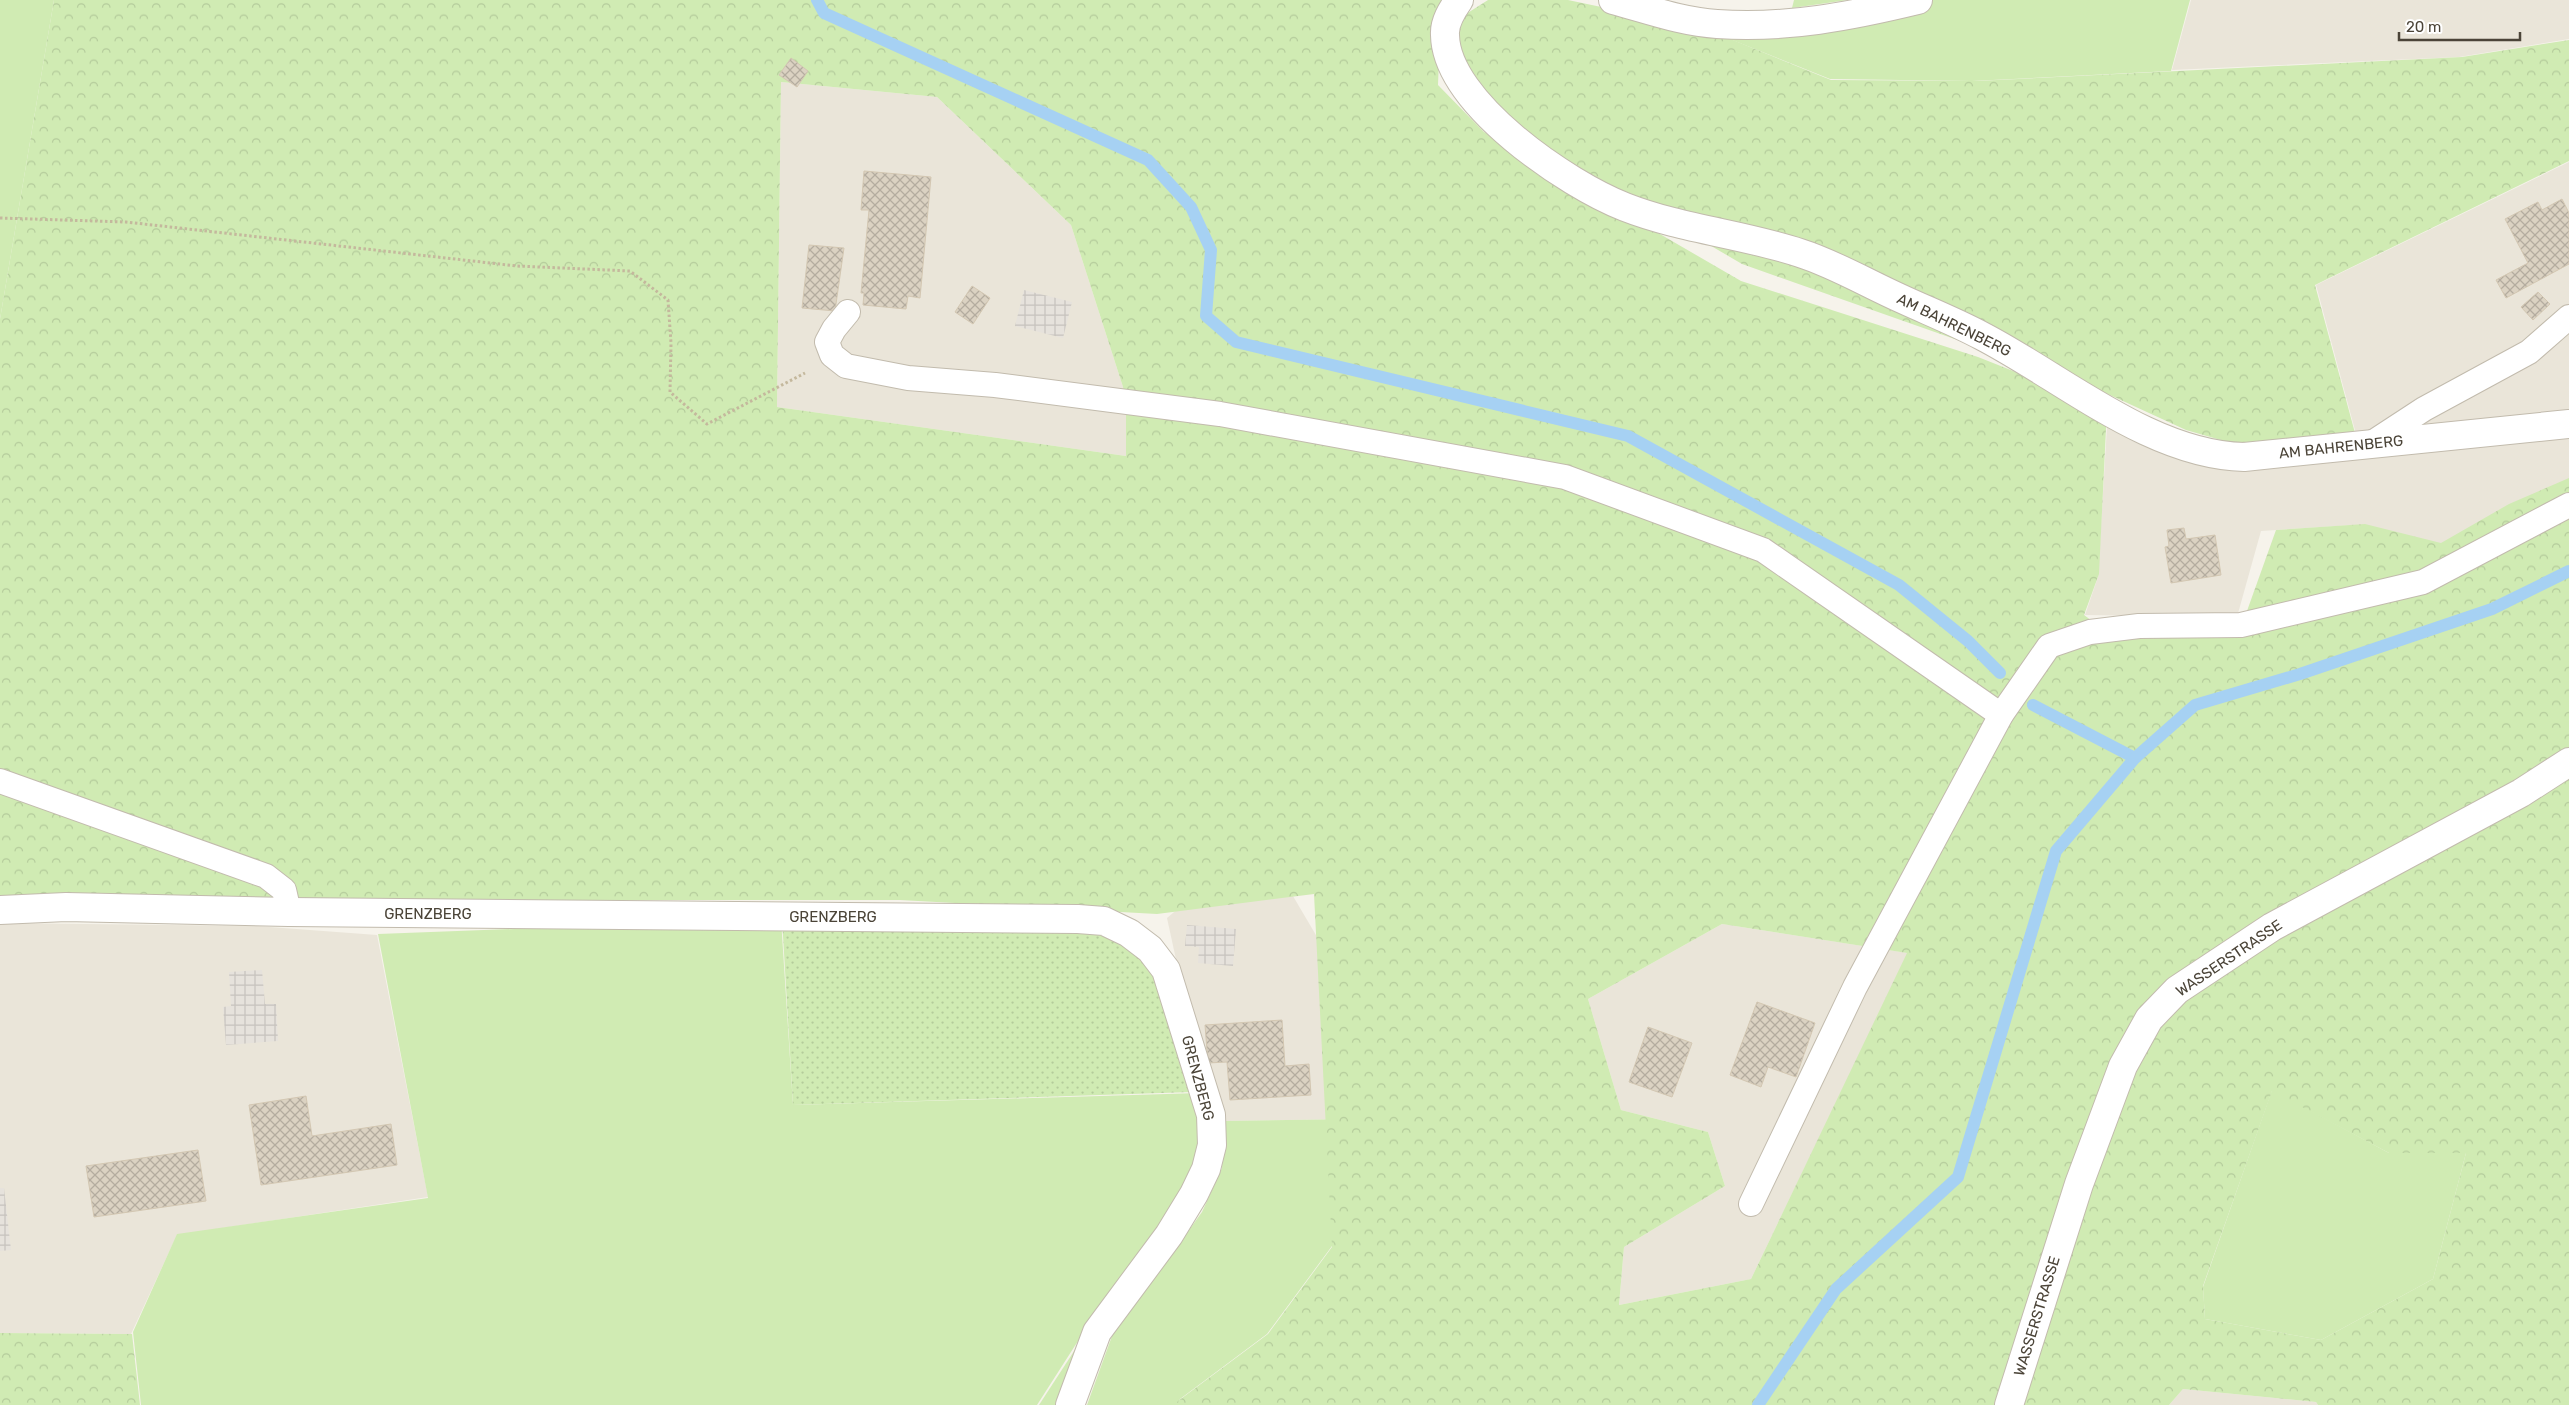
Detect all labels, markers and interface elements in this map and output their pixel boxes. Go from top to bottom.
scale bar [2399,10,2520,42]
text: 20 m [2406,18,2441,36]
street label: AM BAHRENBERG [1894,290,2014,360]
street label: AM BAHRENBERG [2278,432,2404,462]
street label: GRENZBERG [384,905,472,923]
street label: GRENZBERG [789,908,877,926]
street label: WASSERSTRASSE [2172,916,2286,1000]
street label: GRENZBERG [1178,1033,1218,1123]
street label: WASSERSTRASSE [2010,1254,2064,1378]

